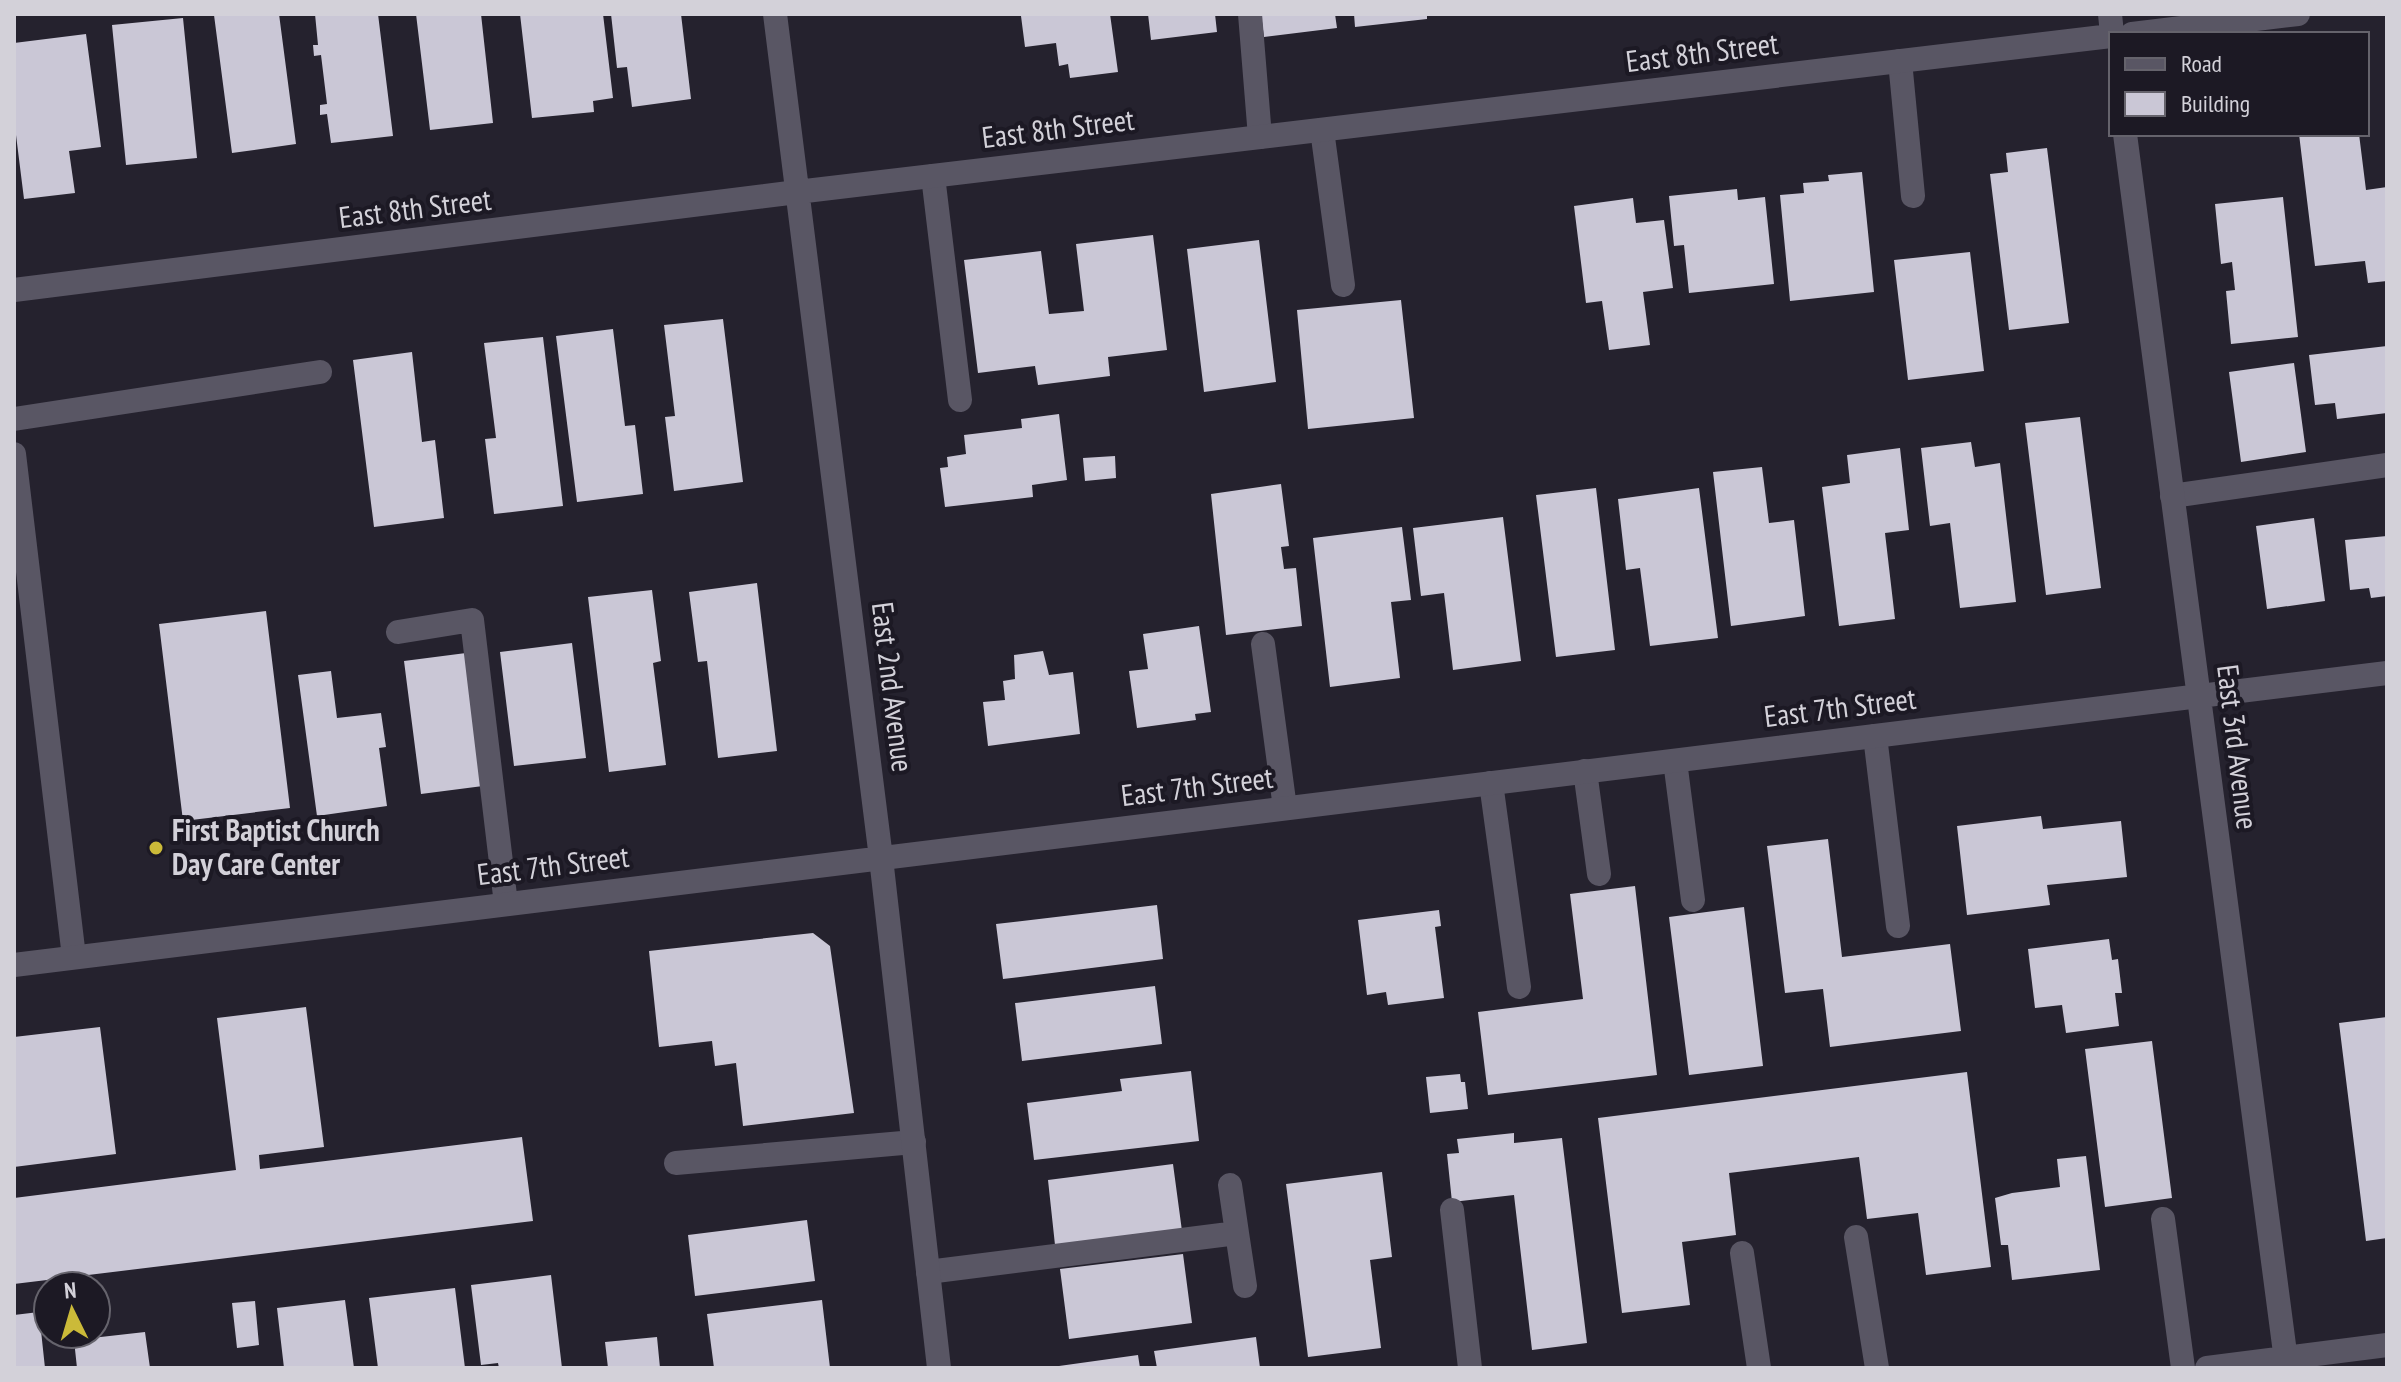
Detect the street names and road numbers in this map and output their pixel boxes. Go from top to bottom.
street label: East 8th Street [1623,23,1781,80]
street label: East 8th Street [979,99,1137,156]
street label: East 8th Street [336,179,494,236]
street label: East 2nd Avenue [864,600,923,774]
street label: East 3rd Avenue [2209,662,2268,831]
street label: East 7th Street [1762,678,1919,735]
street label: East 7th Street [1119,757,1276,814]
street label: East 7th Street [475,836,632,893]

